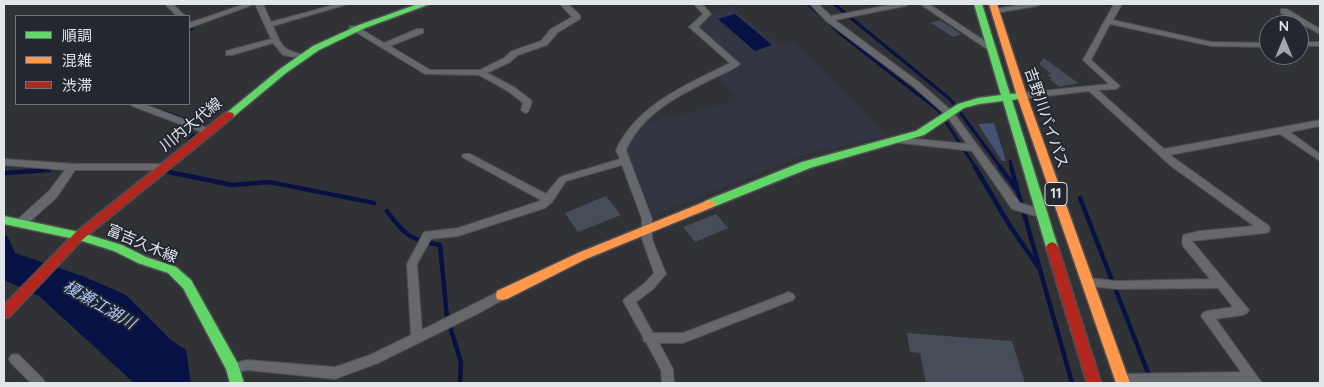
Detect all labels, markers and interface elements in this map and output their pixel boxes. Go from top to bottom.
legend [15,15,190,105]
north arrow [1259,15,1309,65]
text: N [1279,17,1289,35]
text: 順調 [62,26,92,45]
text: 混雑 [62,51,92,70]
street label: 吉野川バイパス [1020,65,1072,171]
text: 渋滞 [62,76,92,95]
street label: 川内大代線 [156,94,226,156]
road number: 11 [1045,182,1067,205]
street label: 富吉久木線 [104,221,180,267]
water label: 榎瀬江湖川 [60,277,138,333]

